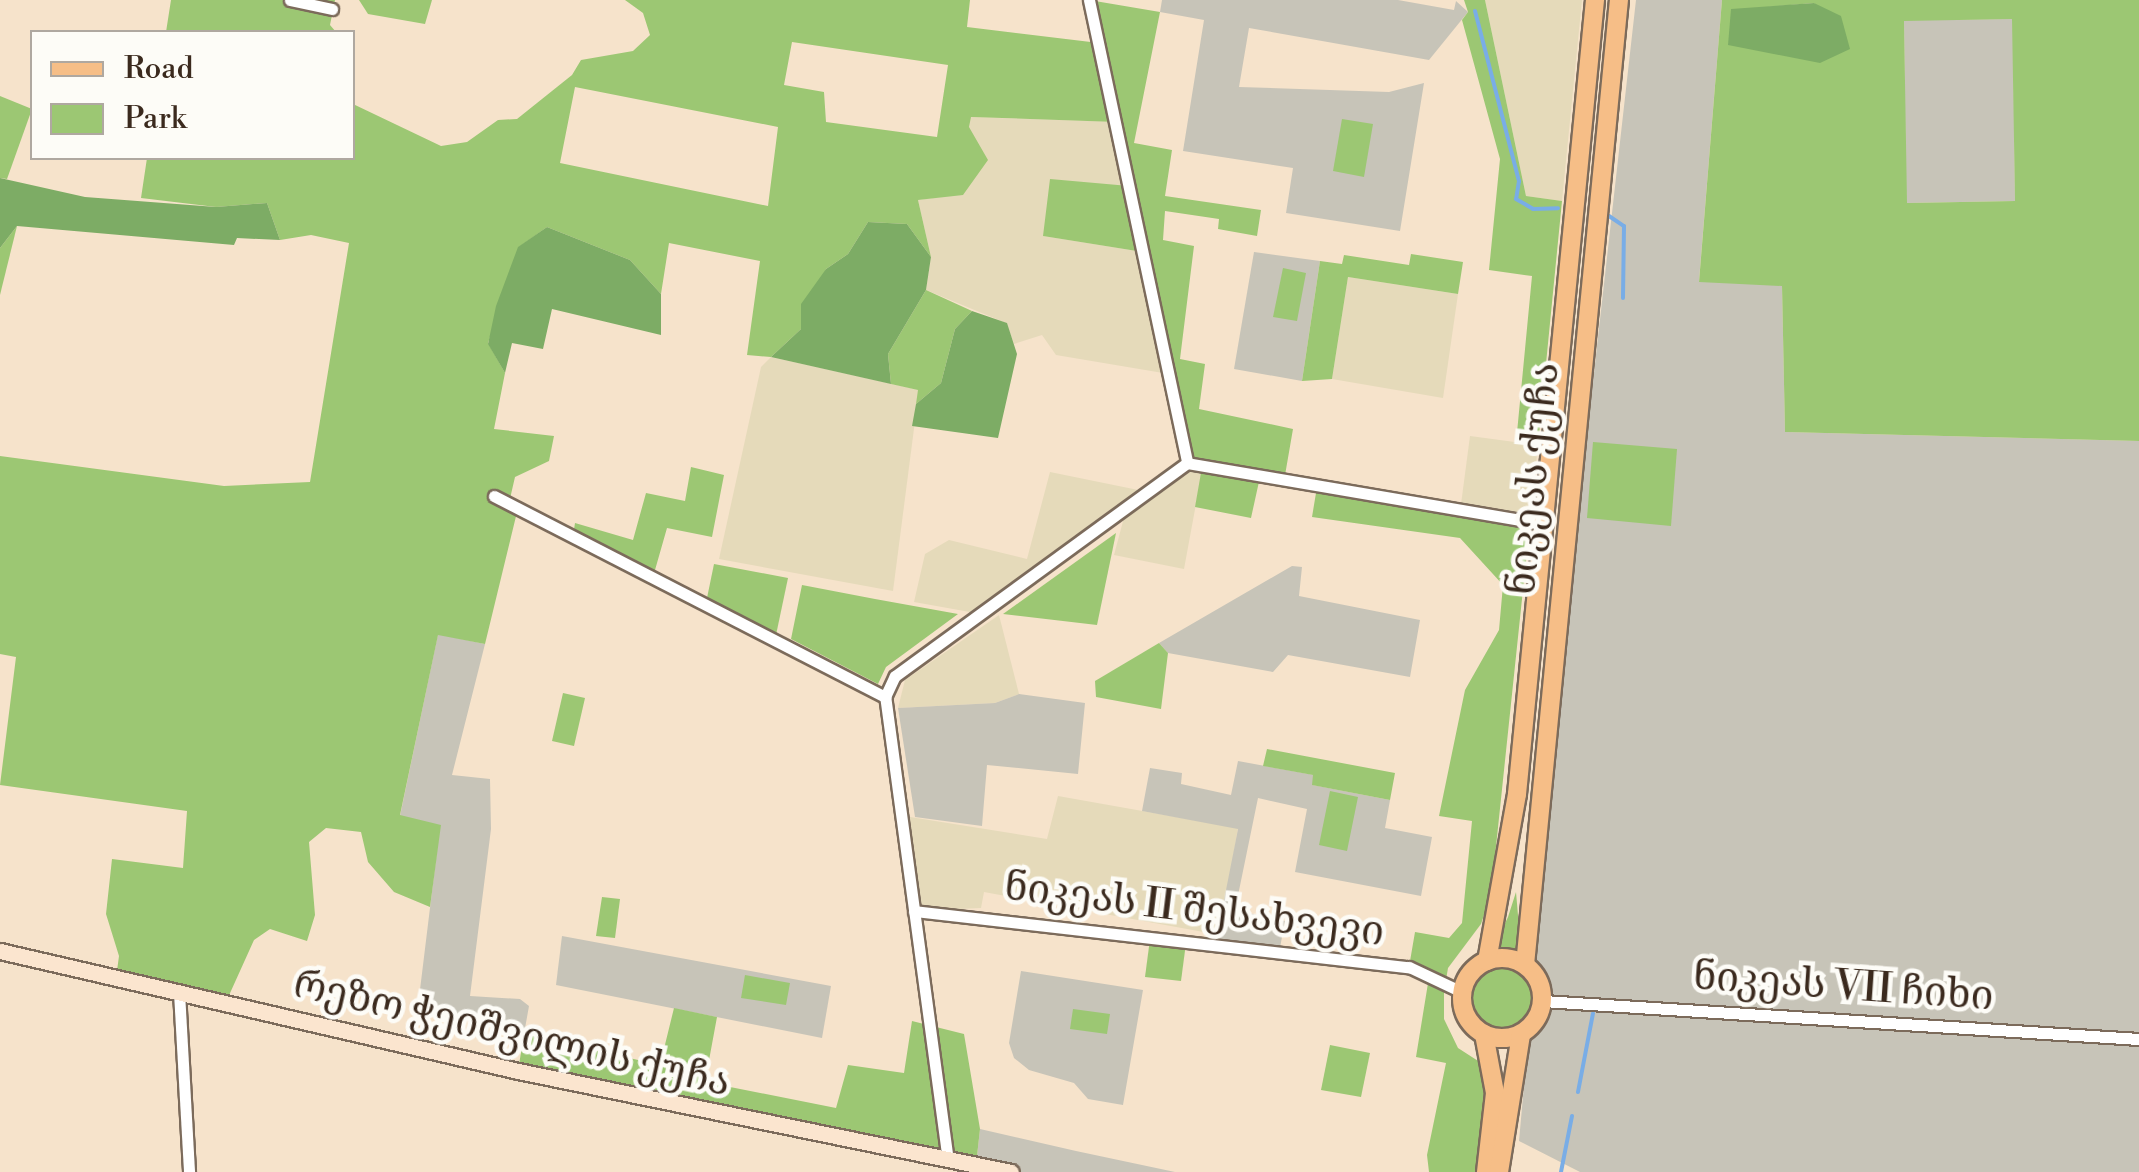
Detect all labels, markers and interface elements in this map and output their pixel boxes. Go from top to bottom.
legend [30,30,355,160]
text: Road [124,50,194,88]
text: Park [124,100,186,138]
street label: ნიკეას ქუჩა [1498,360,1570,598]
street label: ნიკეას II შესახვევი [1001,863,1387,957]
street label: ნიკეას VII ჩიხი [1691,953,1995,1021]
street label: რეზო ჭეიშვილის ქუჩა [289,960,735,1108]

